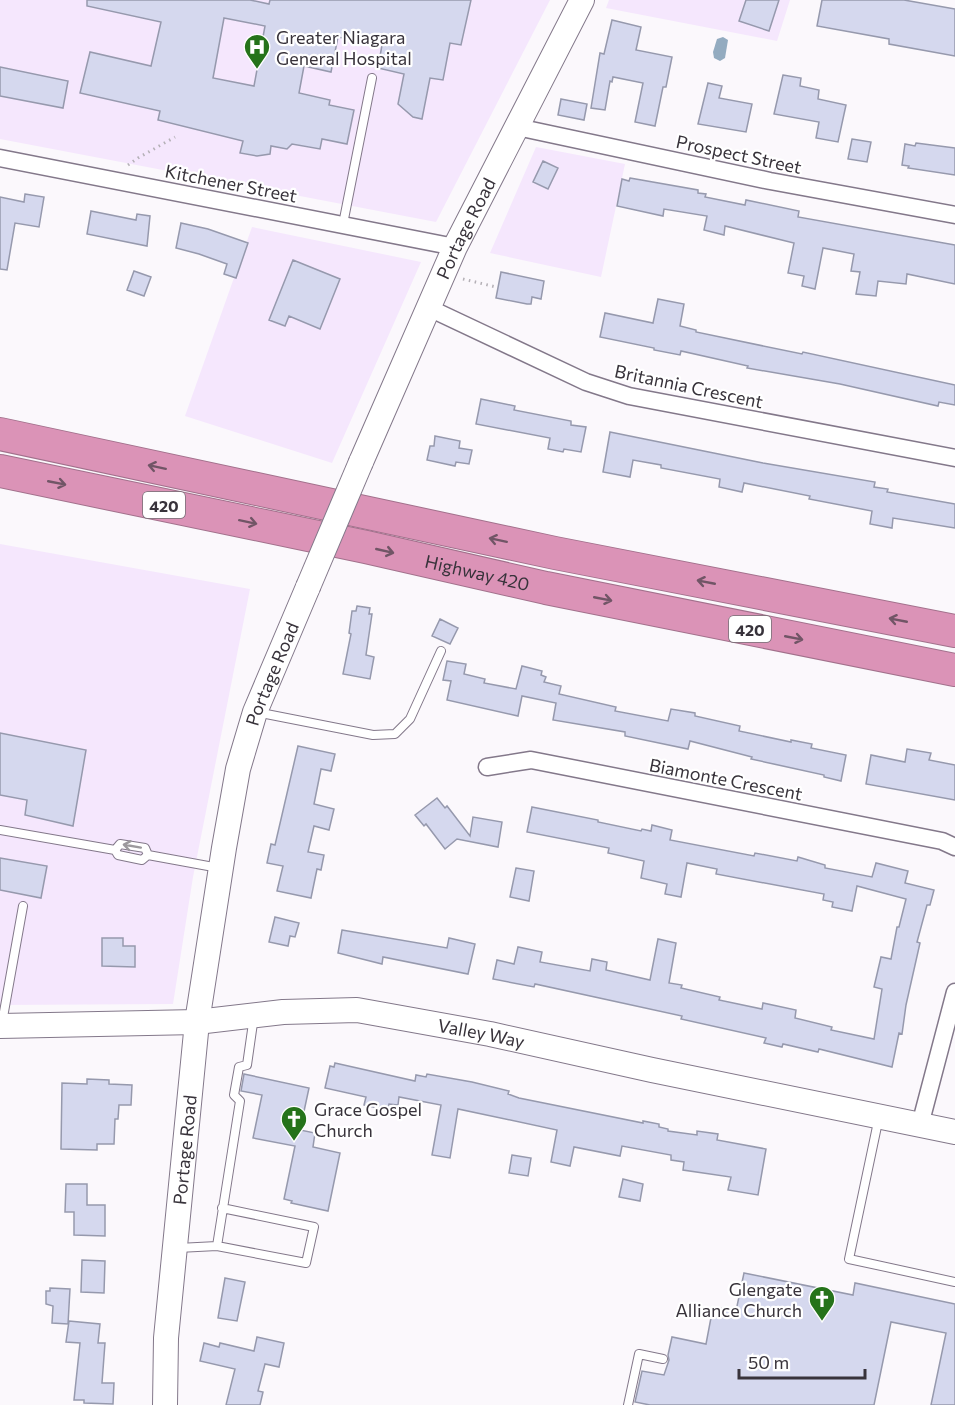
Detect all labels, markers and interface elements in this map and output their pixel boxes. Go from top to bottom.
place label: Greater Niagara General Hospital [276,26,412,69]
hospital icon: Greater Niagara General Hospital [242,32,272,70]
street label: Prospect Street [674,130,804,178]
street label: Kitchener Street [163,159,299,207]
street label: Portage Road [431,174,500,282]
street label: Britannia Crescent [613,360,765,412]
one-way arrow [147,461,166,473]
one-way arrow [47,478,67,489]
road number: 420 [143,492,185,518]
one-way arrow [238,517,258,528]
one-way arrow [488,534,507,546]
one-way arrow [375,546,394,557]
street label: Highway 420 [423,550,532,595]
one-way arrow [697,576,717,587]
one-way arrow [593,594,613,605]
one-way arrow [888,614,908,625]
road number: 420 [729,616,771,642]
street label: Portage Road [241,619,303,728]
one-way arrow [784,633,804,644]
street label: Biamonte Crescent [648,753,804,805]
one-way arrow [123,840,143,851]
street label: Valley Way [436,1014,527,1052]
street label: Portage Road [168,1094,201,1206]
place label: Grace Gospel Church [314,1098,422,1141]
church icon: Grace Gospel Church [279,1104,309,1142]
place label: Glengate Alliance Church [675,1278,802,1321]
church icon: Glengate Alliance Church [807,1284,837,1322]
scale bar [739,1342,865,1380]
text: 50 m [748,1351,789,1373]

